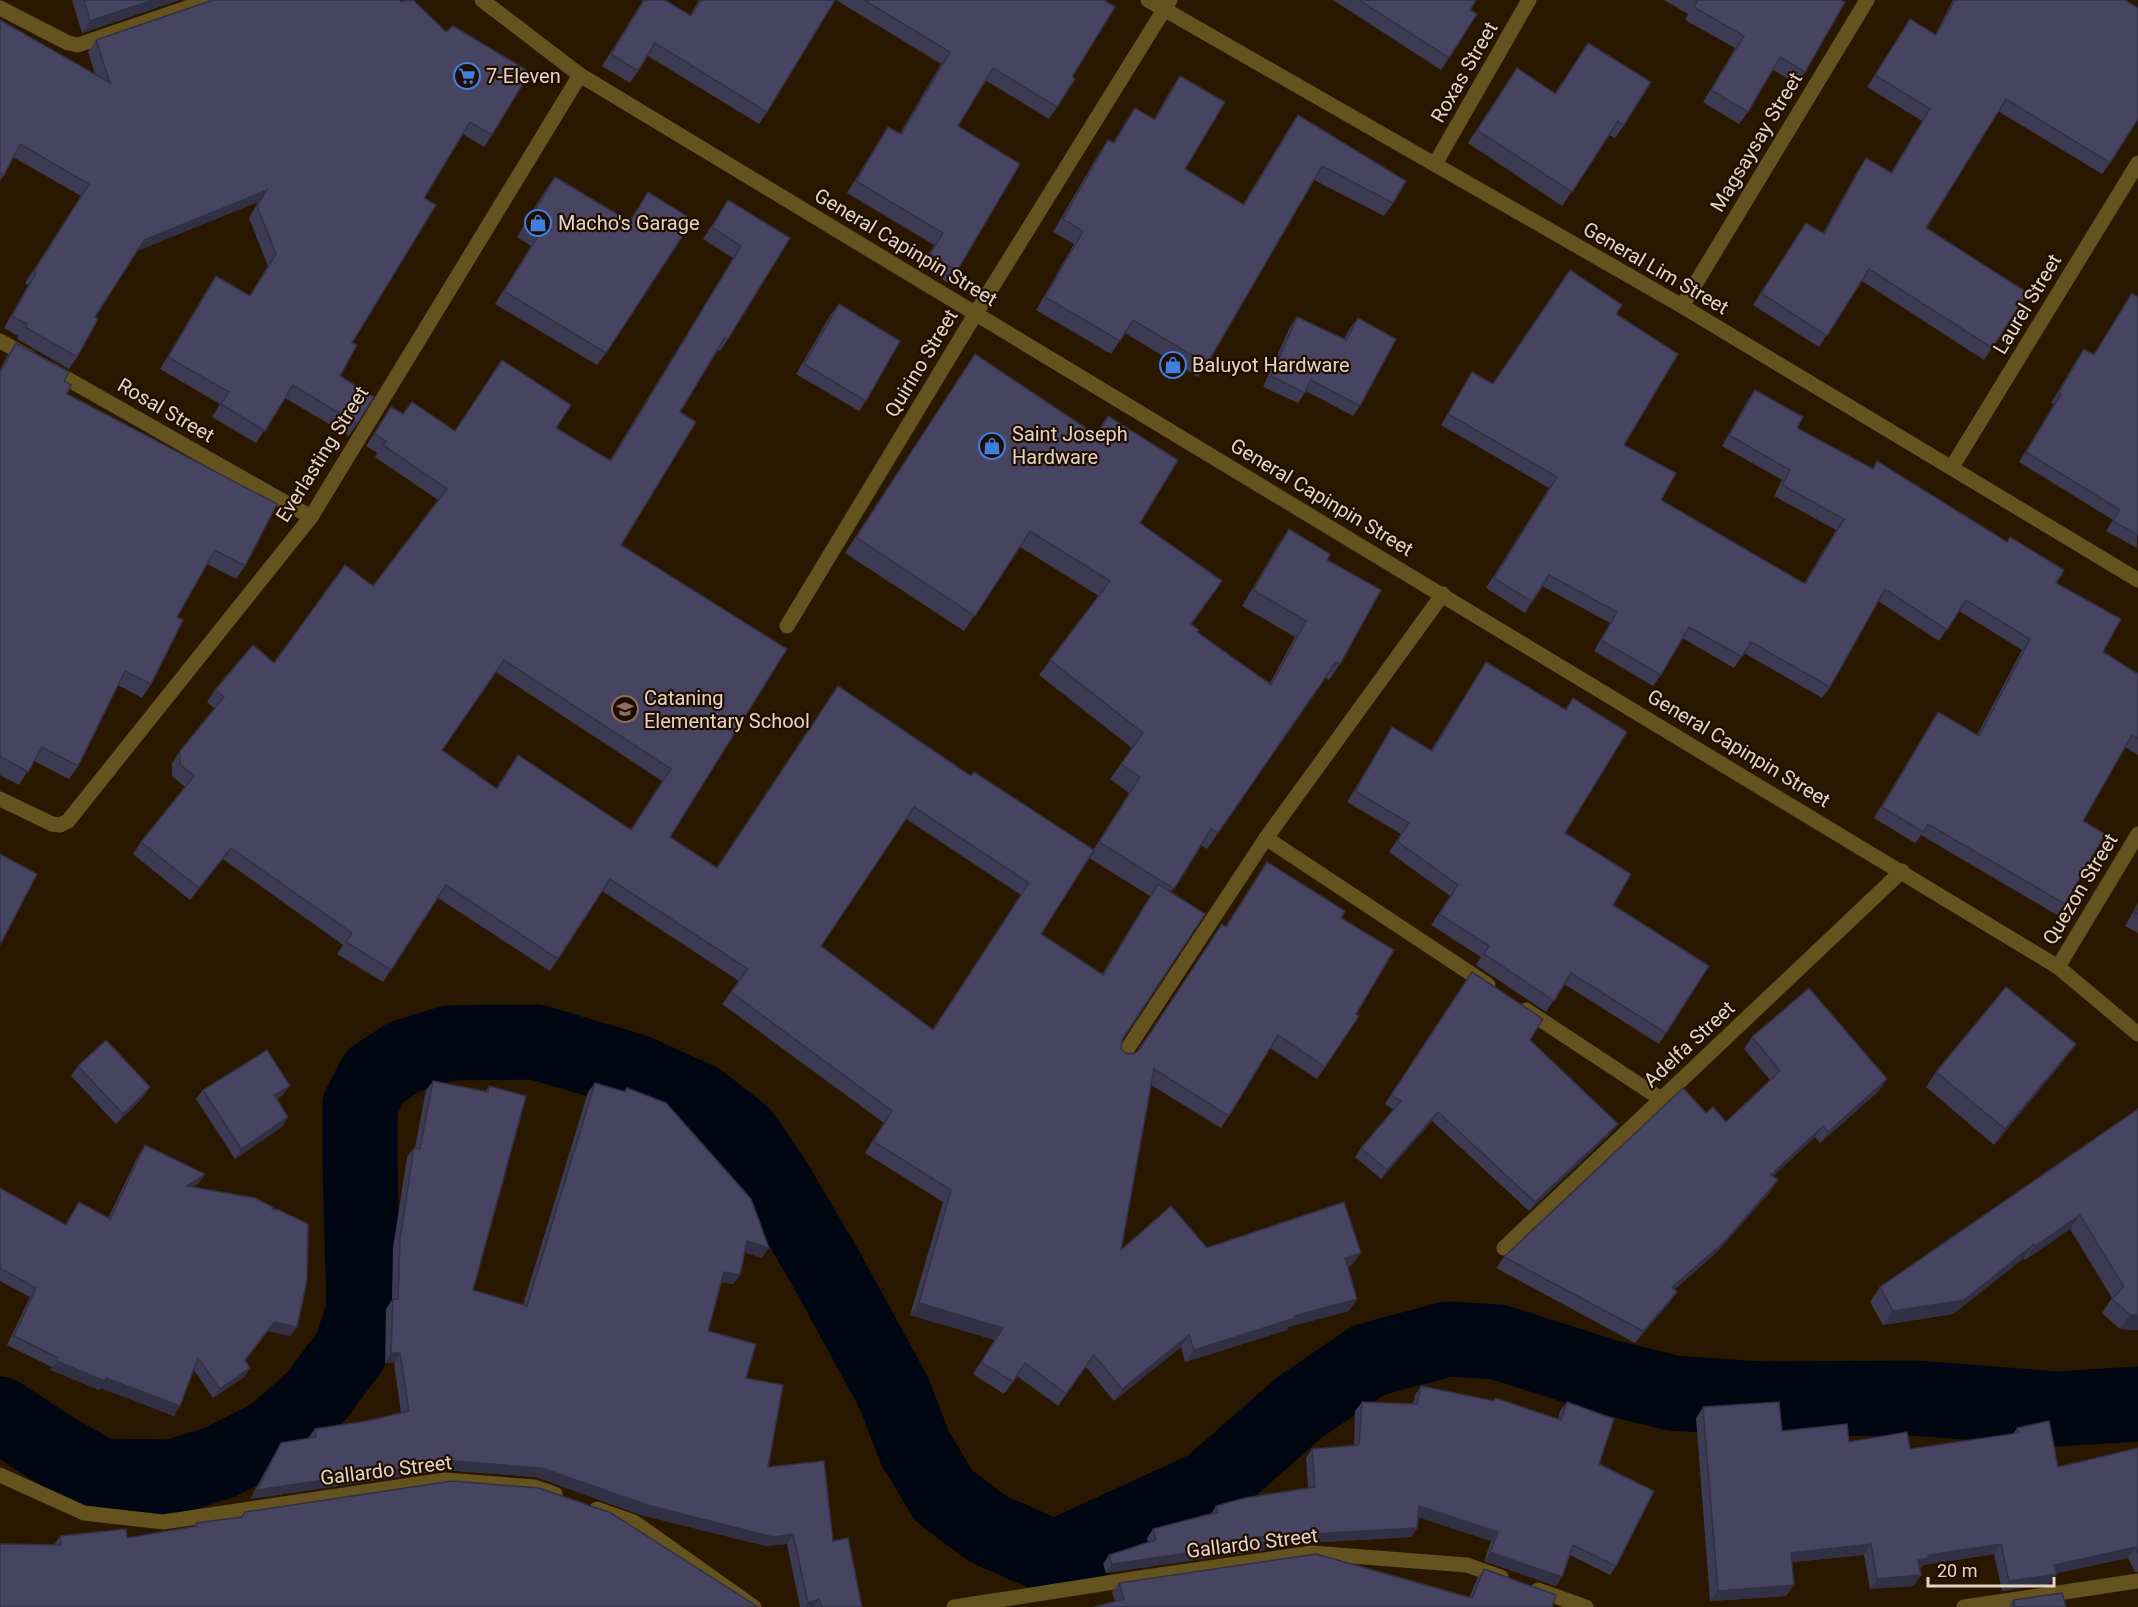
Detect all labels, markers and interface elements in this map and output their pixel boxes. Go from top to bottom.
street label: Roxas Street [1426,17,1502,127]
supermarket icon: 7-Eleven [452,61,482,91]
place label: 7-Eleven [486,64,561,88]
street label: Magsaysay Street [1705,68,1807,216]
street label: General Capinpin Street [810,183,1002,311]
shop icon: Macho's Garage [523,208,553,238]
place label: Macho's Garage [558,211,700,235]
street label: General Lim Street [1579,217,1733,319]
street label: Laurel Street [1988,250,2066,358]
street label: Quirino Street [879,305,963,421]
shop icon: Baluyot Hardware [1158,350,1188,380]
place label: Baluyot Hardware [1192,353,1350,377]
street label: Rosal Street [113,373,219,447]
street label: Everlasting Street [271,382,373,526]
place label: Saint Joseph Hardware [1012,422,1128,469]
shop icon: Saint Joseph Hardware [977,431,1007,461]
street label: General Capinpin Street [1226,433,1418,561]
street label: General Capinpin Street [1643,684,1835,812]
place label: Cataning Elementary School [644,686,810,733]
school or university icon: Cataning Elementary School [610,694,640,724]
street label: Quezon Street [2037,829,2123,949]
street label: Adelfa Street [1639,996,1739,1092]
street label: Gallardo Street [319,1450,453,1490]
street label: Gallardo Street [1185,1523,1319,1563]
scale bar [1928,1550,2054,1588]
text: 20 m [1937,1560,1977,1581]

